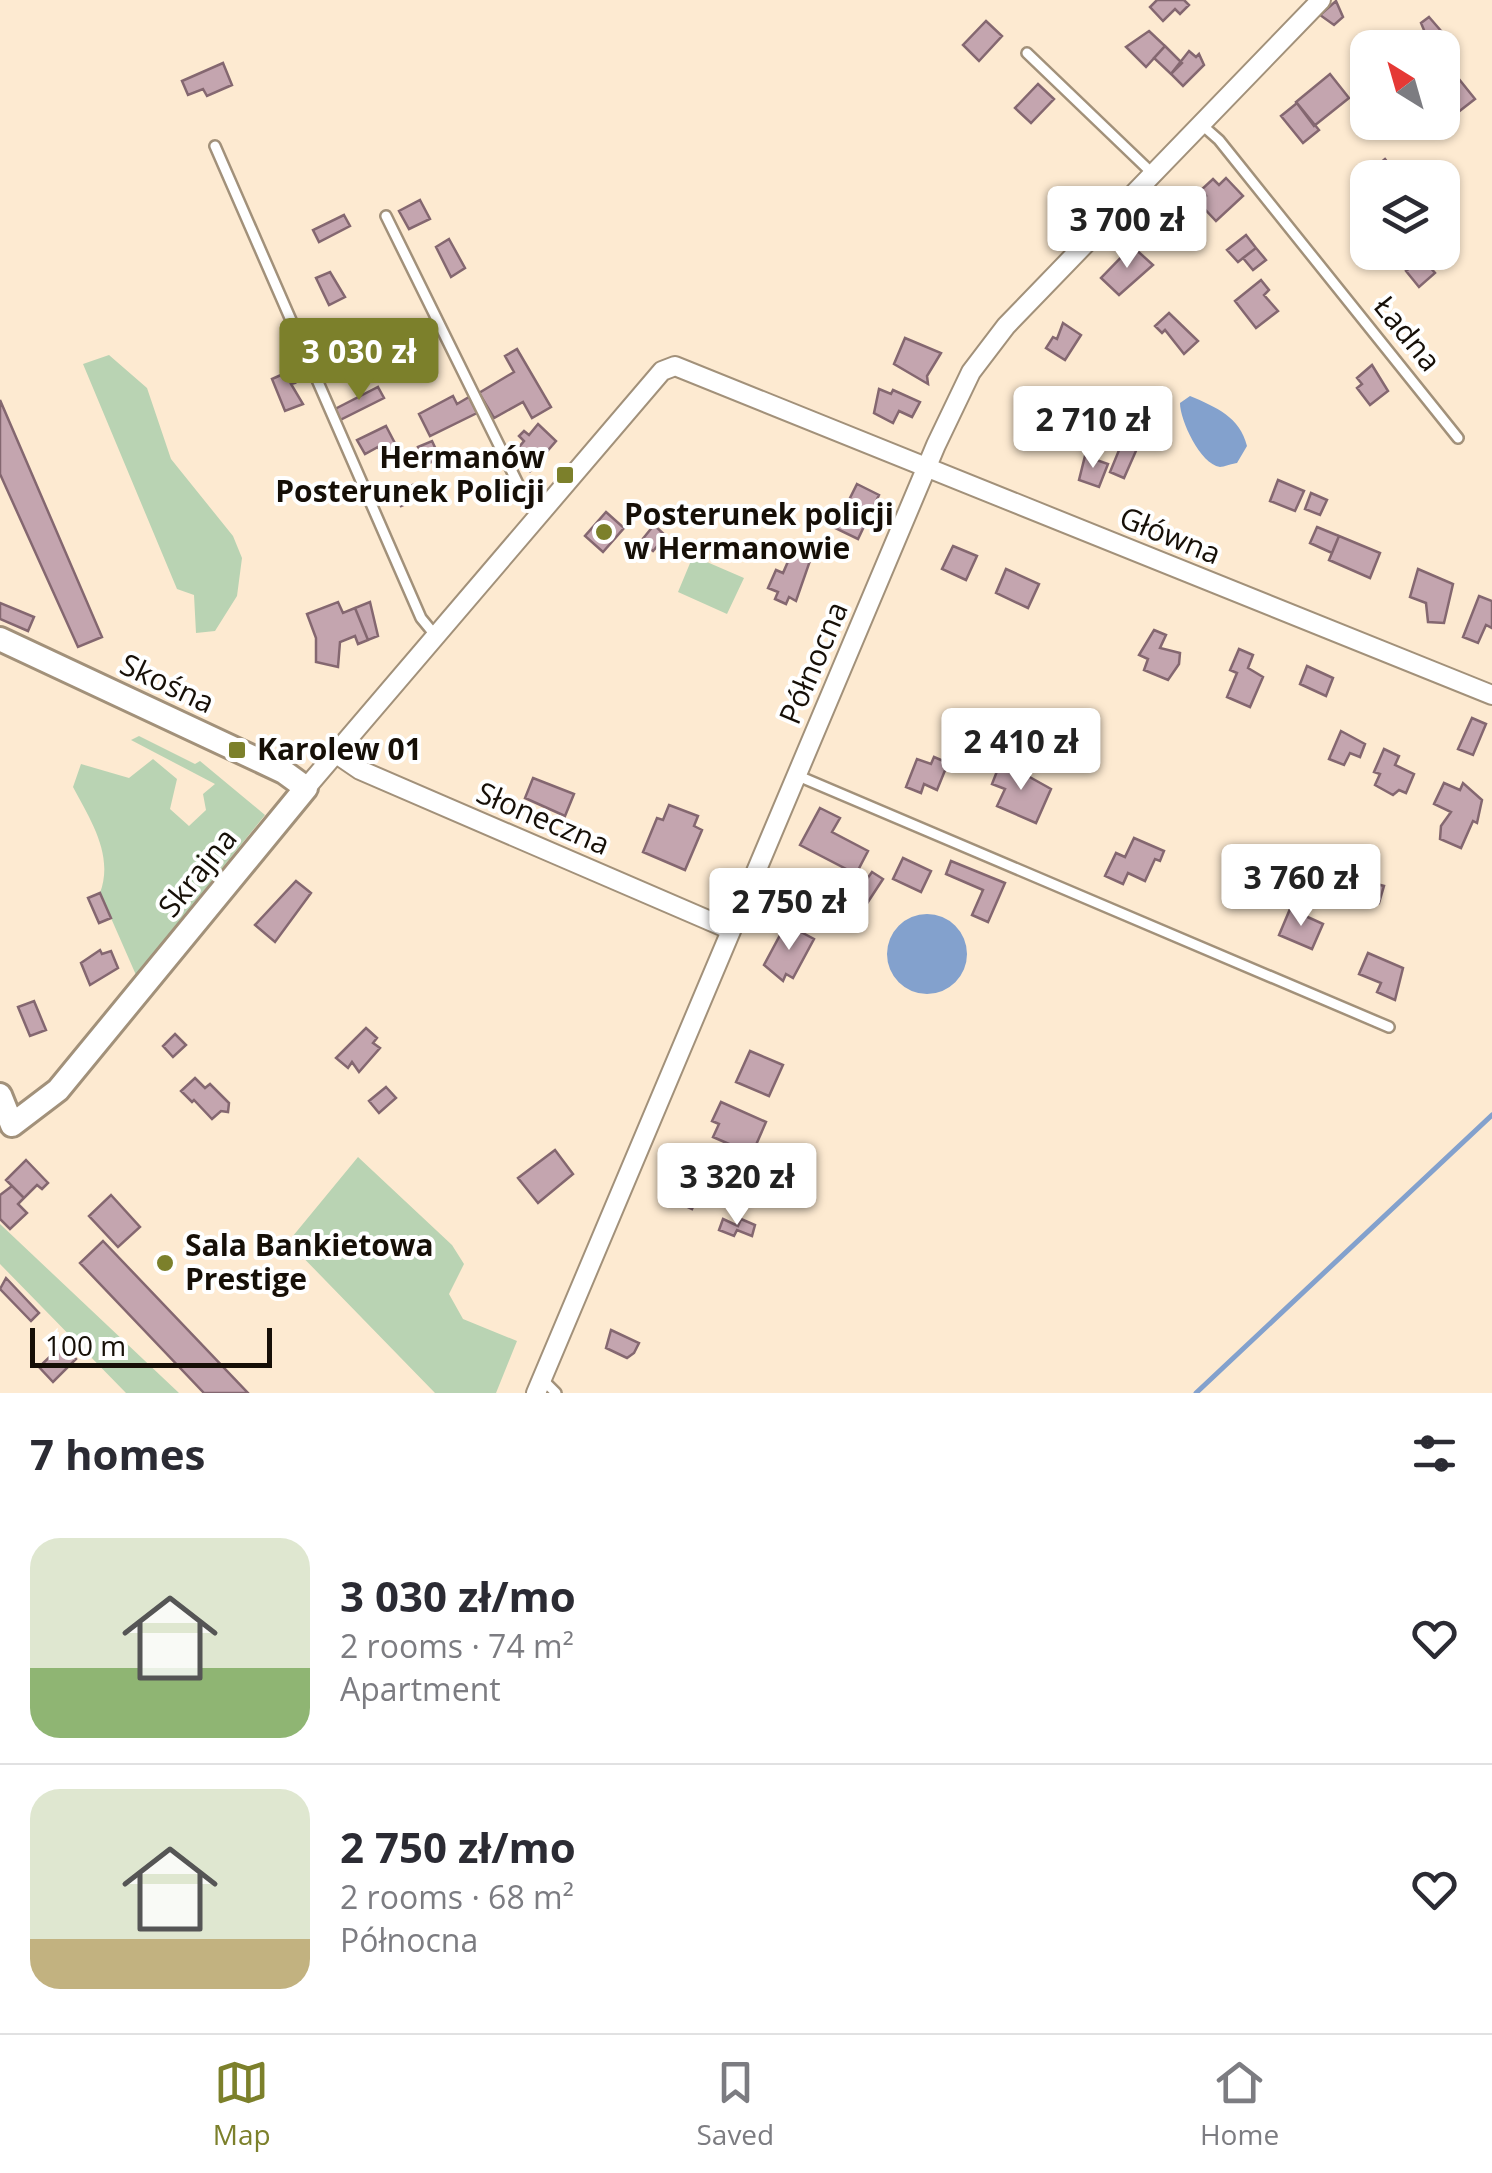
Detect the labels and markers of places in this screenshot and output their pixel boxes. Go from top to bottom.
pin: 3 700 zł [1024,186,1230,271]
pin: 3 030 zł [256,318,462,403]
pin: 2 710 zł [990,386,1196,471]
place label: Hermanów Posterunek Policji [275,436,545,511]
marker: Hermanów Posterunek Policji [554,464,576,486]
place label: Posterunek policji w Hermanowie [624,493,894,568]
marker: Posterunek policji w Hermanowie [593,521,615,543]
pin: 2 410 zł [918,708,1124,793]
place label: Karolew 01 [257,728,422,769]
marker: Karolew 01 [226,739,248,761]
pin: 3 760 zł [1198,844,1404,929]
pin: 2 750 zł [686,868,892,953]
pin: 3 320 zł [634,1143,840,1228]
place label: Sala Bankietowa Prestige [185,1224,434,1299]
marker: Sala Bankietowa Prestige [154,1252,176,1274]

